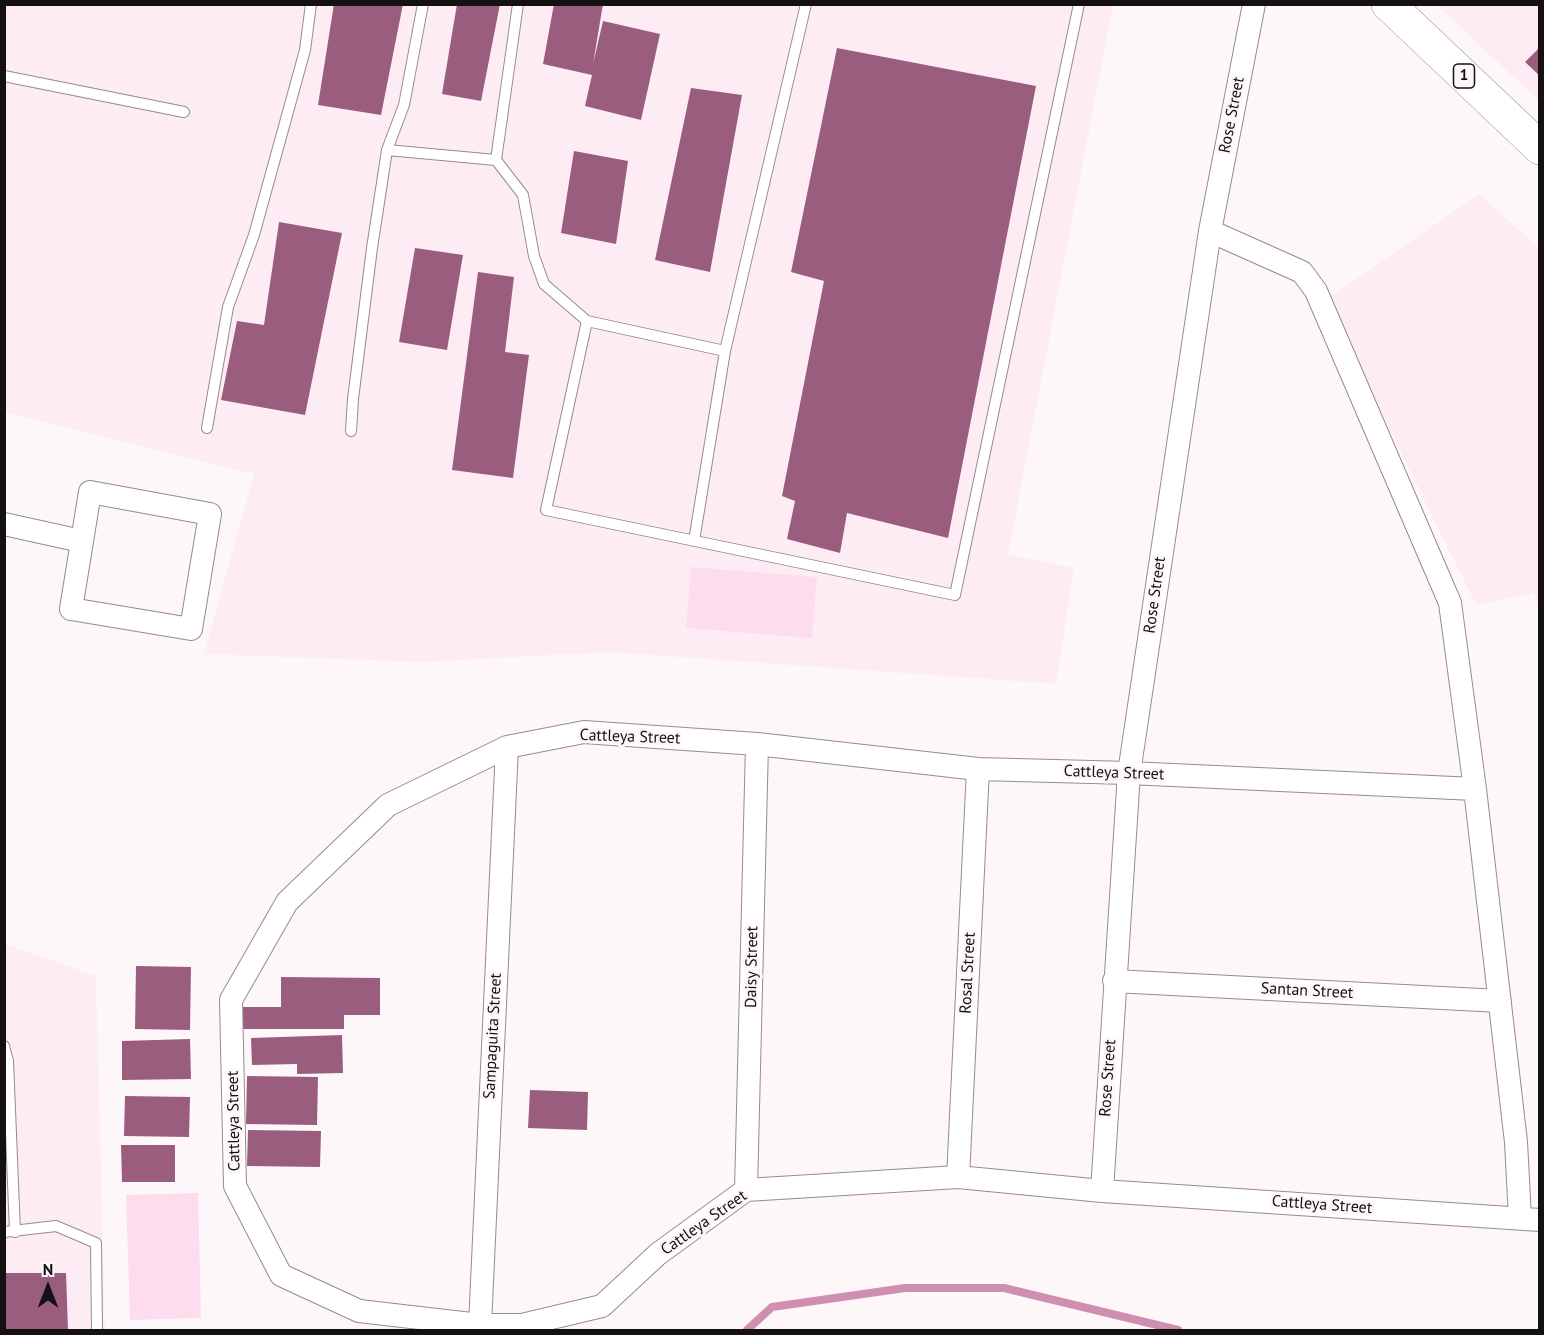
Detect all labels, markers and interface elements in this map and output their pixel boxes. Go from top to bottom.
road number: 1 [1454,64,1474,88]
street label: Rose Street [1215,75,1249,155]
street label: Rose Street [1140,555,1170,635]
street label: Cattleya Street [579,726,681,748]
street label: Cattleya Street [1063,762,1165,784]
street label: Daisy Street [742,926,762,1008]
street label: Rosal Street [956,932,980,1014]
street label: Sampaguita Street [480,973,506,1099]
street label: Santan Street [1260,979,1354,1003]
street label: Rose Street [1096,1039,1120,1117]
street label: Cattleya Street [224,1071,244,1171]
street label: Cattleya Street [657,1186,751,1260]
street label: Cattleya Street [1271,1192,1373,1218]
north arrow [18,1257,78,1317]
text: N [43,1259,53,1279]

